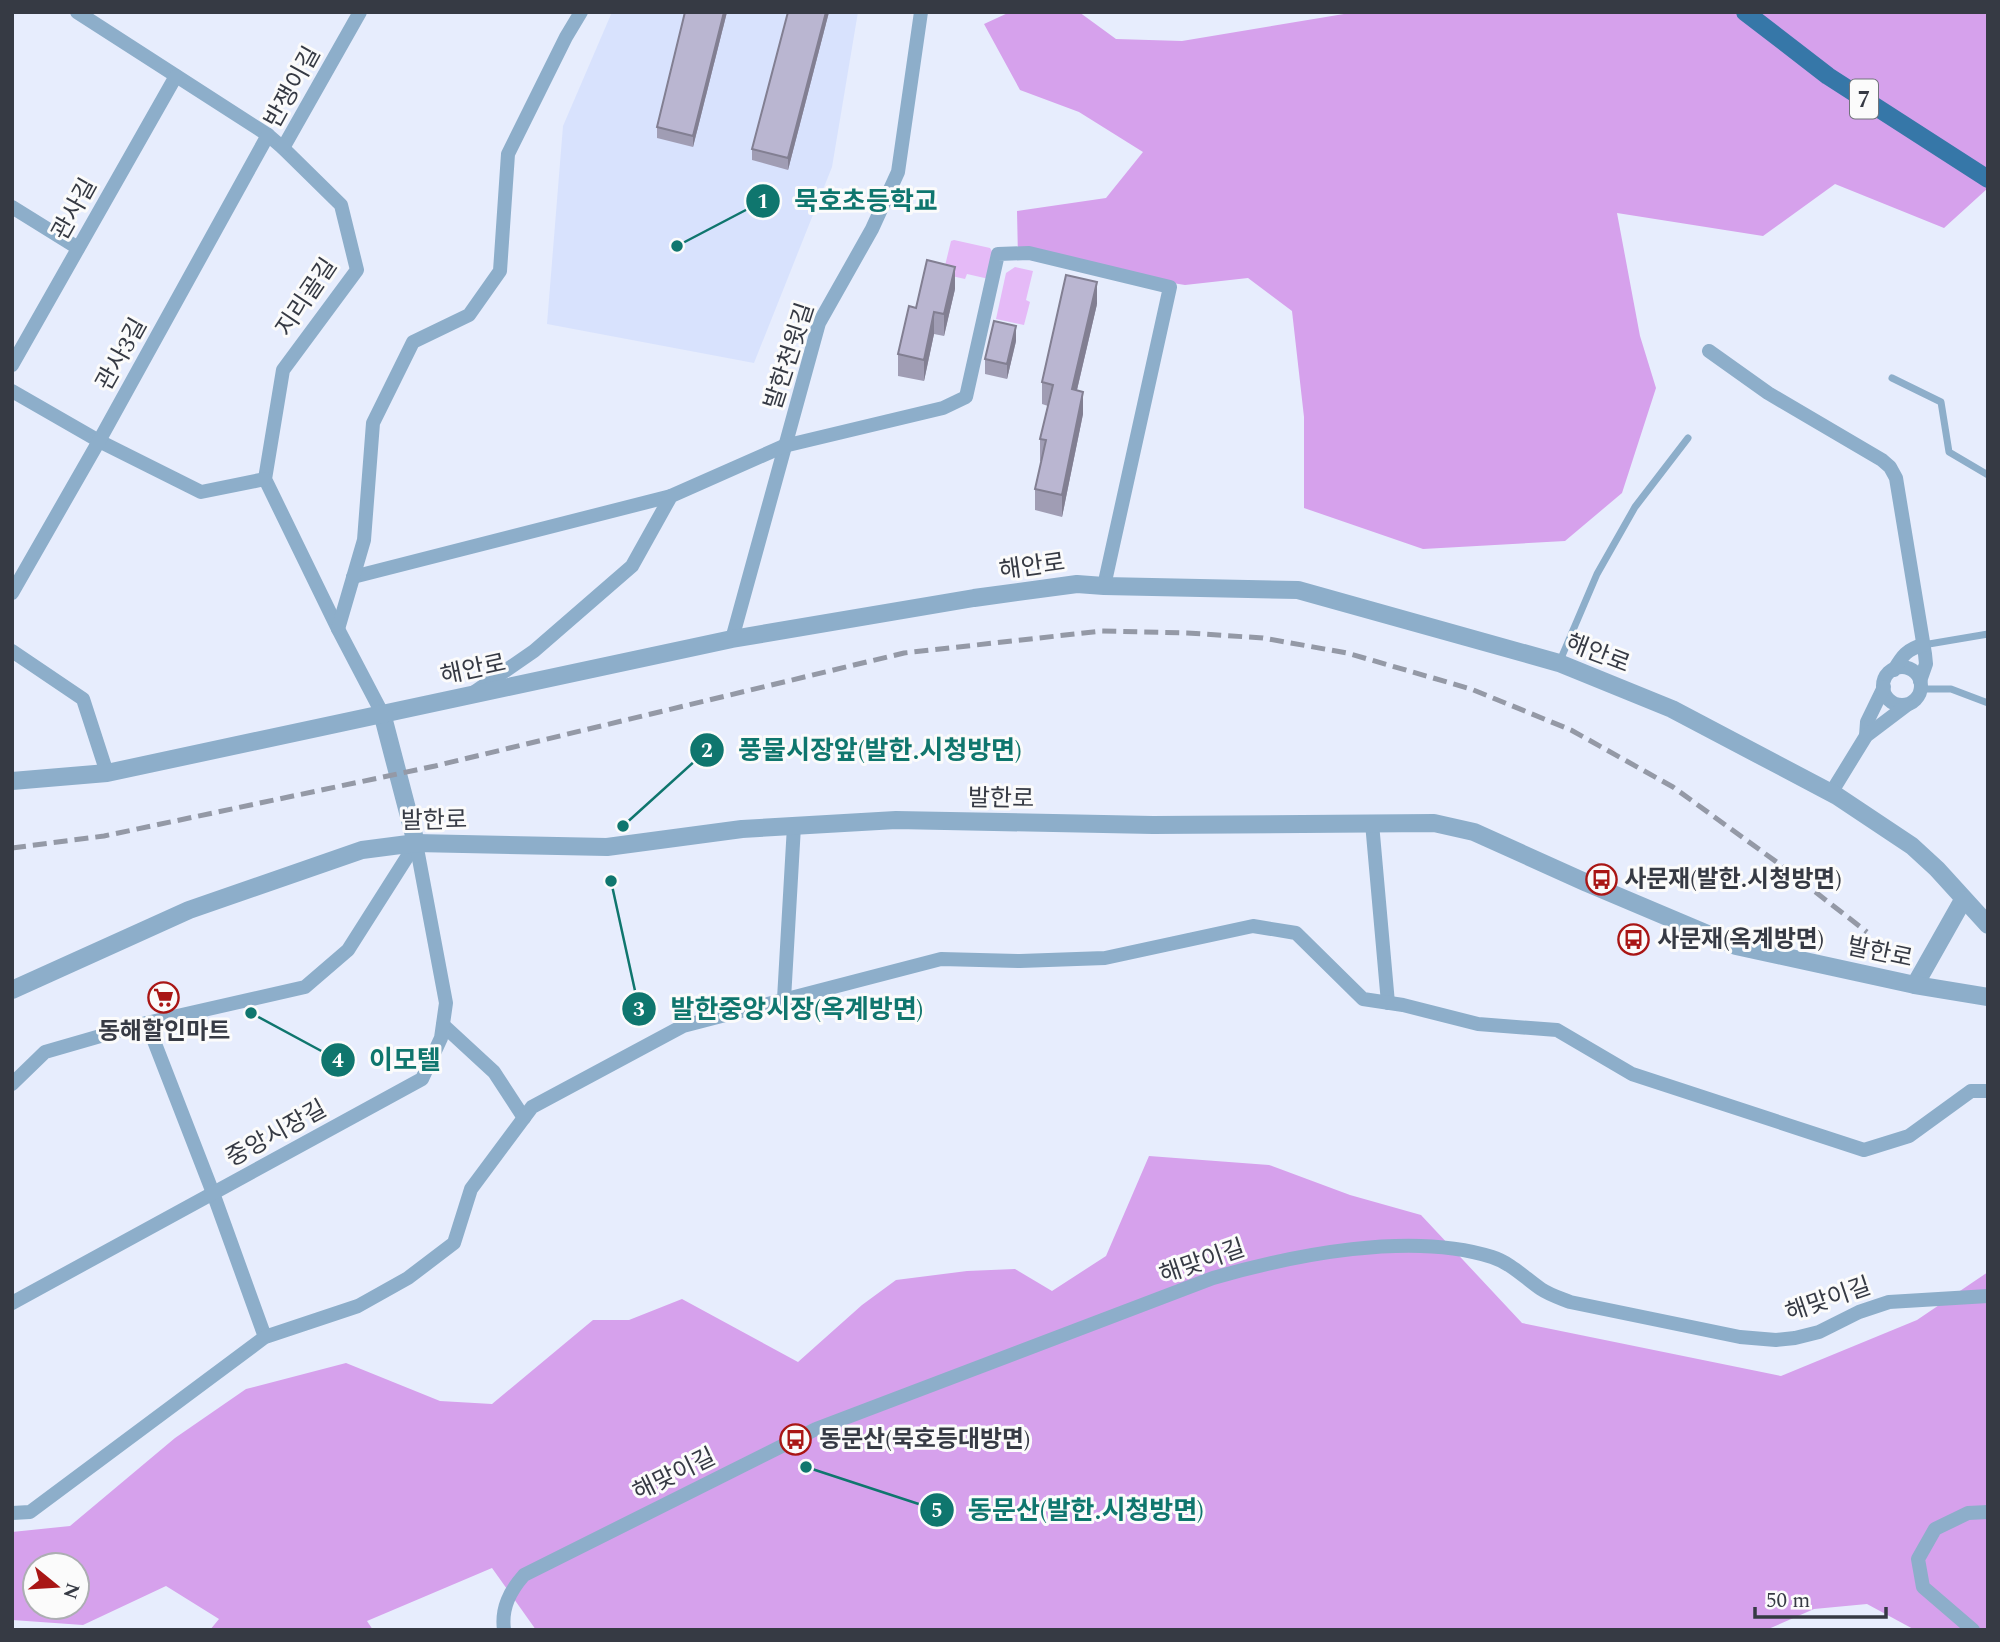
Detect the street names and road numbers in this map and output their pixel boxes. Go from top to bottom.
street label: 반쟁이길 [256,40,330,135]
road number: 7 [1850,80,1878,118]
street label: 관사길 [43,172,107,247]
street label: 지리골길 [267,251,346,344]
street label: 발한천윗길 [756,298,824,414]
street label: 관사3길 [87,312,157,397]
street label: 해안로 [997,545,1067,589]
street label: 해안로 [1560,625,1635,683]
street label: 해안로 [437,645,509,694]
street label: 발한로 [968,780,1034,818]
street label: 발한로 [401,802,467,840]
street label: 발한로 [1844,928,1916,977]
street label: 중앙시장길 [219,1091,333,1176]
street label: 해맞이길 [1155,1231,1250,1293]
street label: 해맞이길 [1781,1269,1876,1331]
street label: 해맞이길 [627,1439,722,1510]

